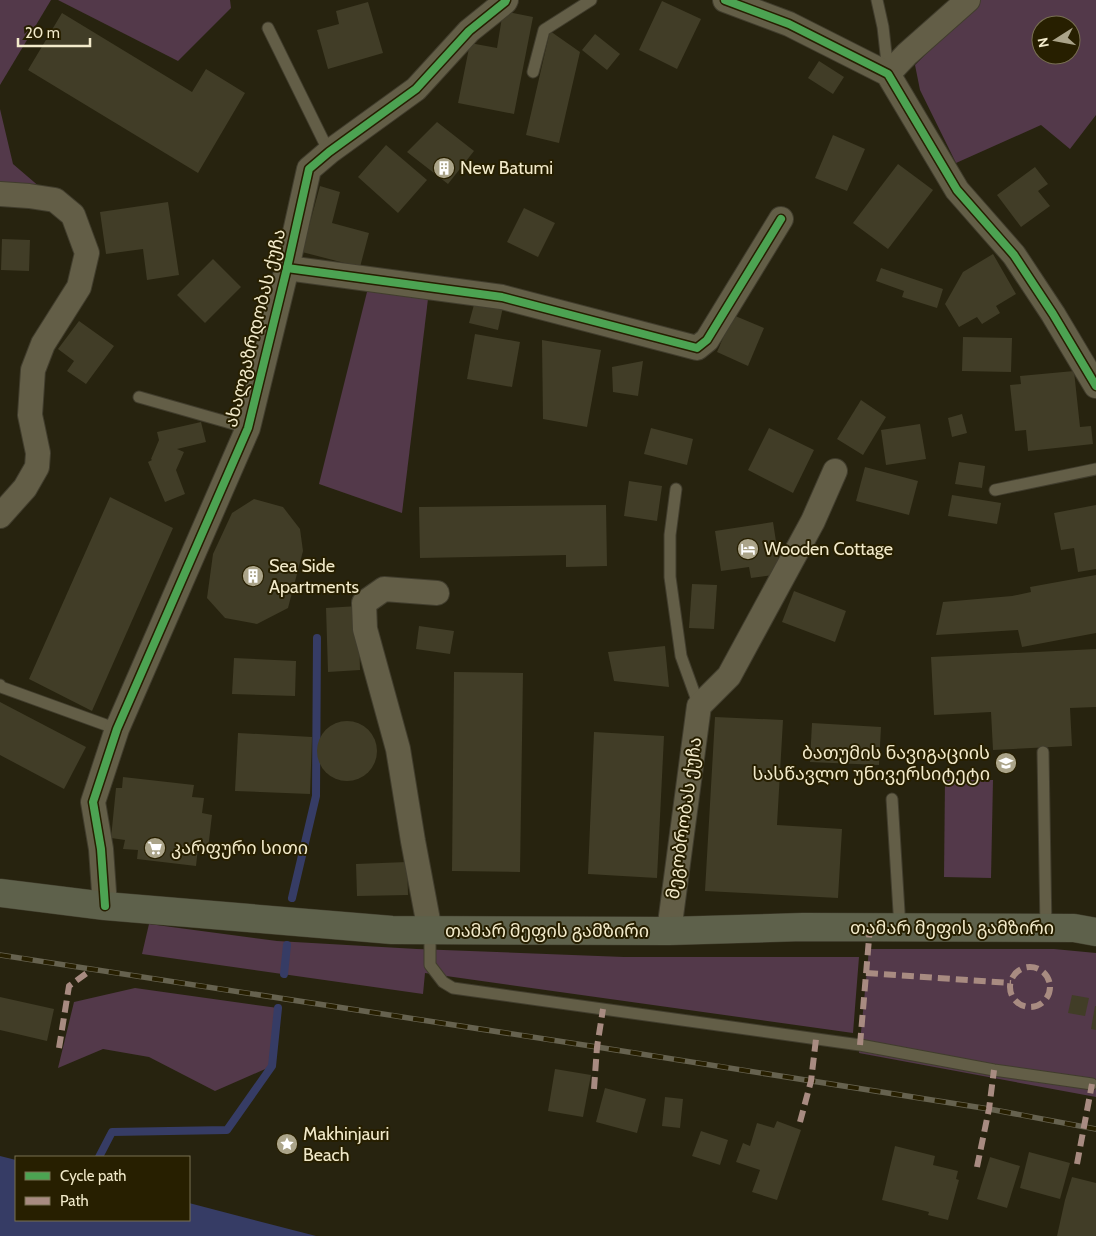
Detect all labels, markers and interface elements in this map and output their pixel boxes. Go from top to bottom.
scale bar [18,15,90,47]
north arrow [1031,15,1081,65]
text: 20 m [25,24,60,42]
text: N [1033,36,1053,49]
building icon: New Batumi [432,156,456,180]
place label: New Batumi [460,157,553,179]
street label: ახალგაზრდობას ქუჩა [220,227,290,429]
hotel icon: Wooden Cottage [736,537,760,561]
place label: Wooden Cottage [764,538,893,560]
place label: Sea Side Apartments [269,555,359,598]
building icon: Sea Side Apartments [241,564,265,588]
street label: მეგობრობას ქუჩა [662,735,706,901]
place label: ბათუმის ნავიგაციის სასწავლო უნივერსიტეტი [753,742,990,785]
school or university icon: ბათუმის ნავიგაციის სასწავლო უნივერსიტეტი [994,751,1018,775]
supermarket icon: კარფური სითი [143,836,167,860]
place label: კარფური სითი [171,837,308,859]
street label: თამარ მეფის გამზირი [850,917,1054,939]
street label: თამარ მეფის გამზირი [445,920,649,942]
place label: Makhinjauri Beach [303,1123,389,1166]
place icon: Makhinjauri Beach [275,1132,299,1156]
legend [15,1156,190,1221]
text: Cycle path [60,1167,126,1185]
text: Path [60,1192,89,1210]

